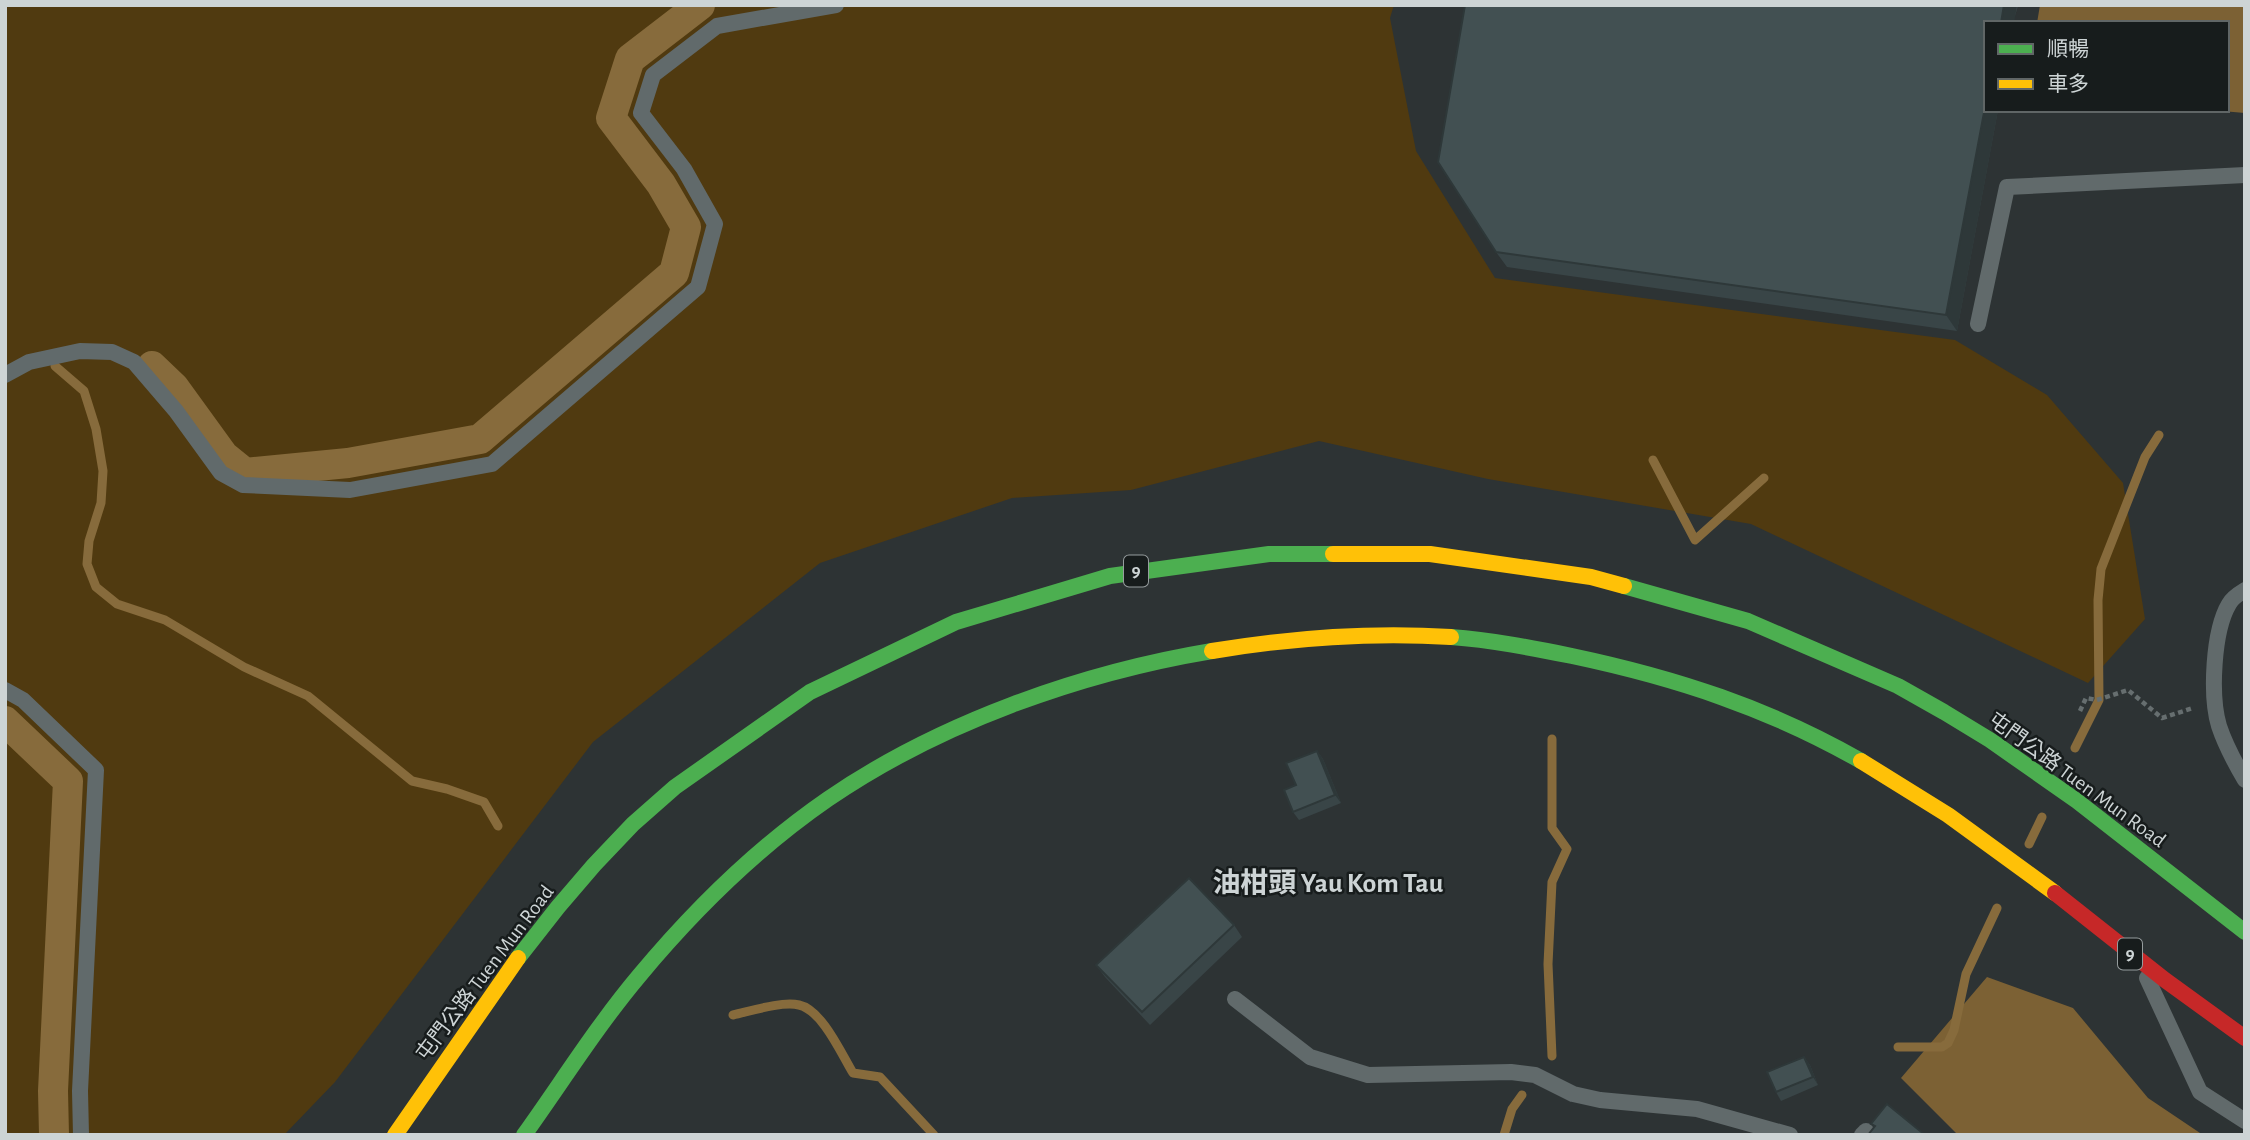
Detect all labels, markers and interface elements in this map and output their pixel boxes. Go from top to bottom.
legend [1984,21,2229,112]
text: 順暢 [2047,38,2089,60]
text: 車多 [2047,73,2089,95]
road number: 9 [1124,556,1148,586]
street label: 屯門公路 Tuen Mun Road [1984,708,2170,851]
district label: 油柑頭 Yau Kom Tau [1213,868,1444,898]
street label: 屯門公路 Tuen Mun Road [412,881,558,1065]
road number: 9 [2118,938,2142,970]

